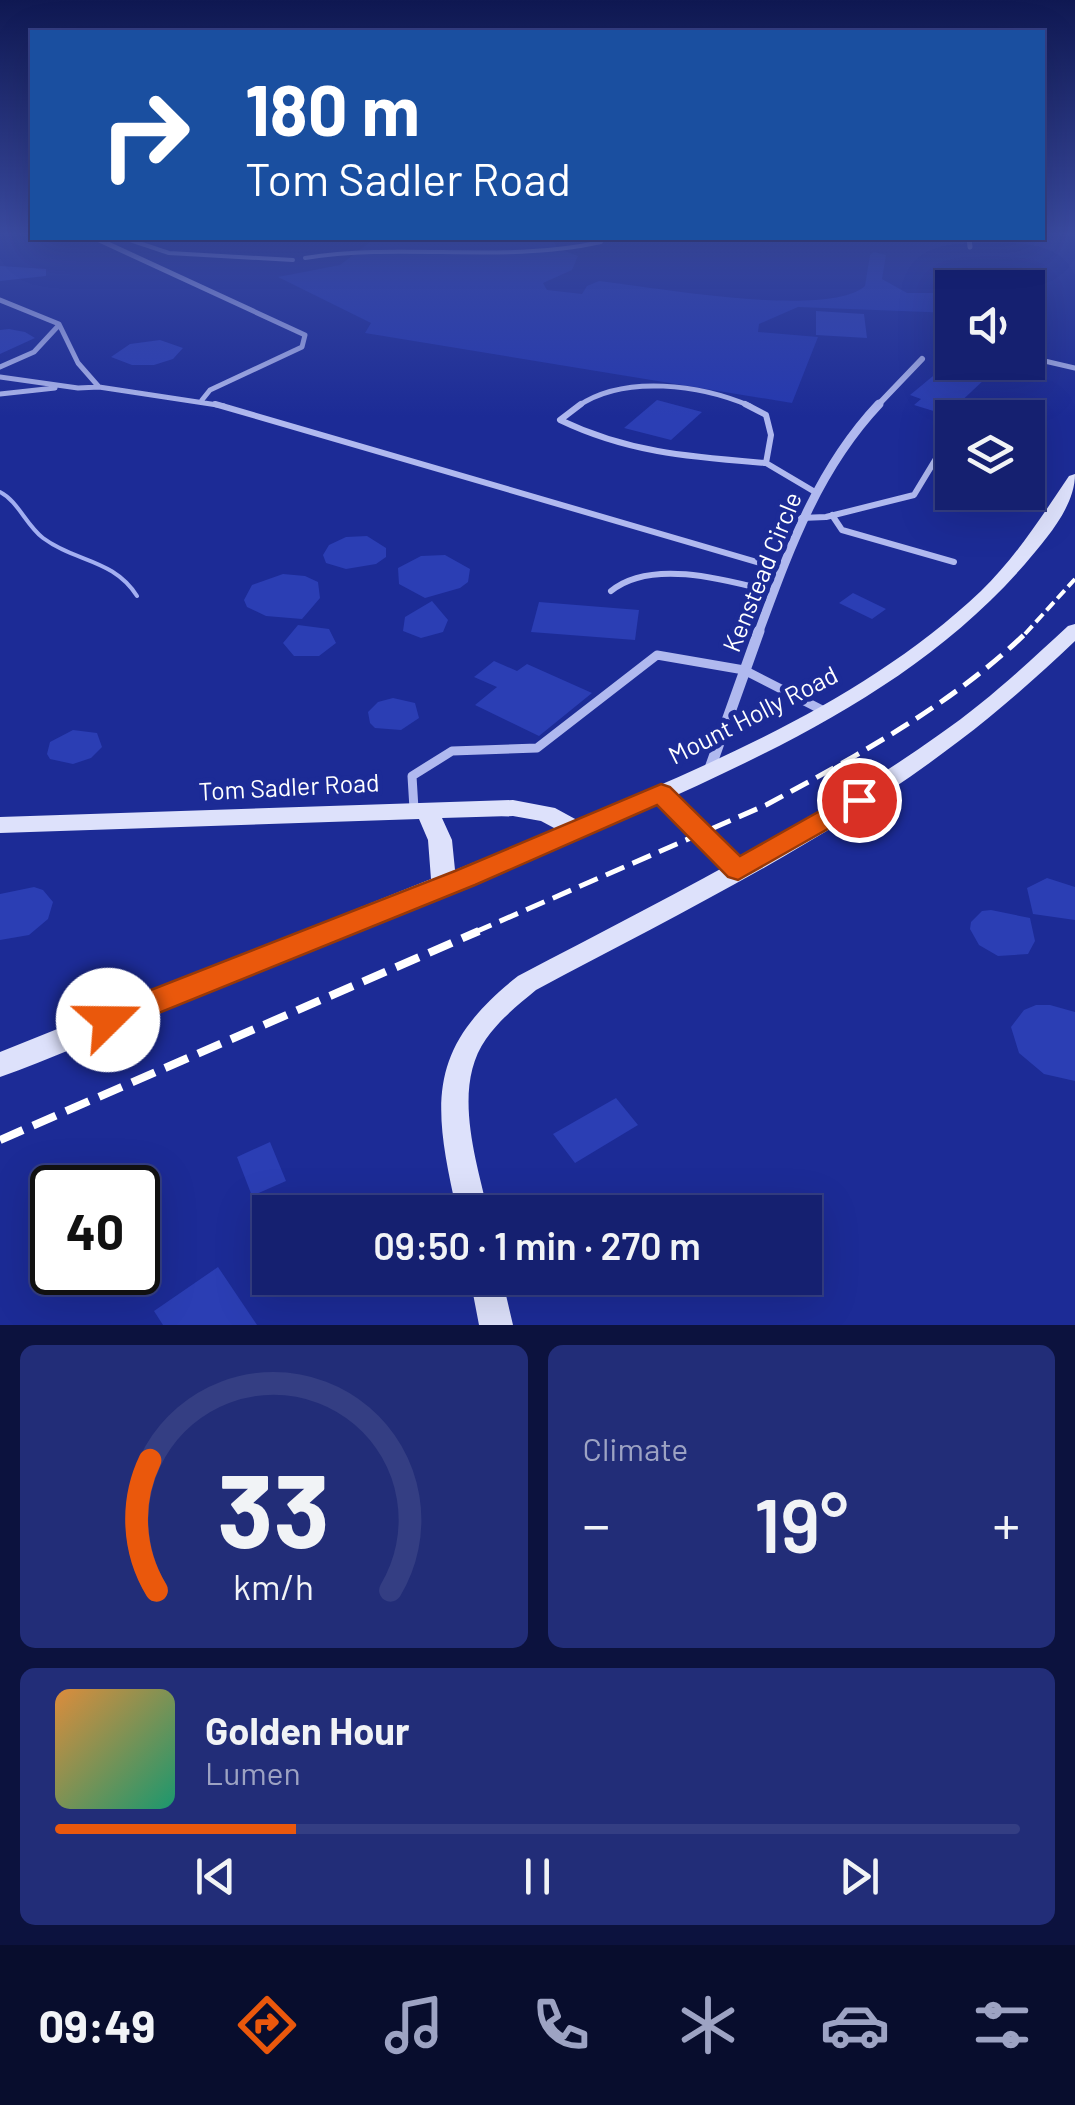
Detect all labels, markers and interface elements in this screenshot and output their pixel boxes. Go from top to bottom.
text: 180 m [245,66,420,150]
icon: right [80,70,210,200]
text: Tom Sadler Road [245,151,571,205]
map controls [935,270,1045,510]
button: sound [935,270,1045,380]
button: layers [935,400,1045,510]
street label: Kenstead Circle [715,487,807,656]
street label: Mount Holly Road [663,659,842,770]
pin [817,758,902,843]
street label: Tom Sadler Road [198,766,380,806]
icon: arrive [832,773,887,828]
position arrow [56,968,160,1072]
speed limit sign: 40 [30,1165,160,1295]
text: 09:50 · 1 min · 270 m [373,1222,701,1268]
text: Climate [583,1429,688,1467]
text: 33 [218,1444,330,1569]
text: 19° [754,1478,848,1568]
text: − [583,1490,610,1556]
text: + [992,1490,1020,1556]
text: km/h [233,1564,314,1607]
text: Golden Hour [205,1707,410,1753]
text: Lumen [205,1753,301,1791]
icon: previous [188,1849,243,1904]
icon: pause [510,1849,565,1904]
icon: next [832,1849,887,1904]
icon: directions [232,1990,302,2060]
icon: music [379,1990,449,2060]
icon: phone [526,1990,596,2060]
icon: climate [673,1990,743,2060]
icon: car [820,1990,890,2060]
icon: filters [967,1990,1037,2060]
text: 09:49 [38,1998,155,2052]

